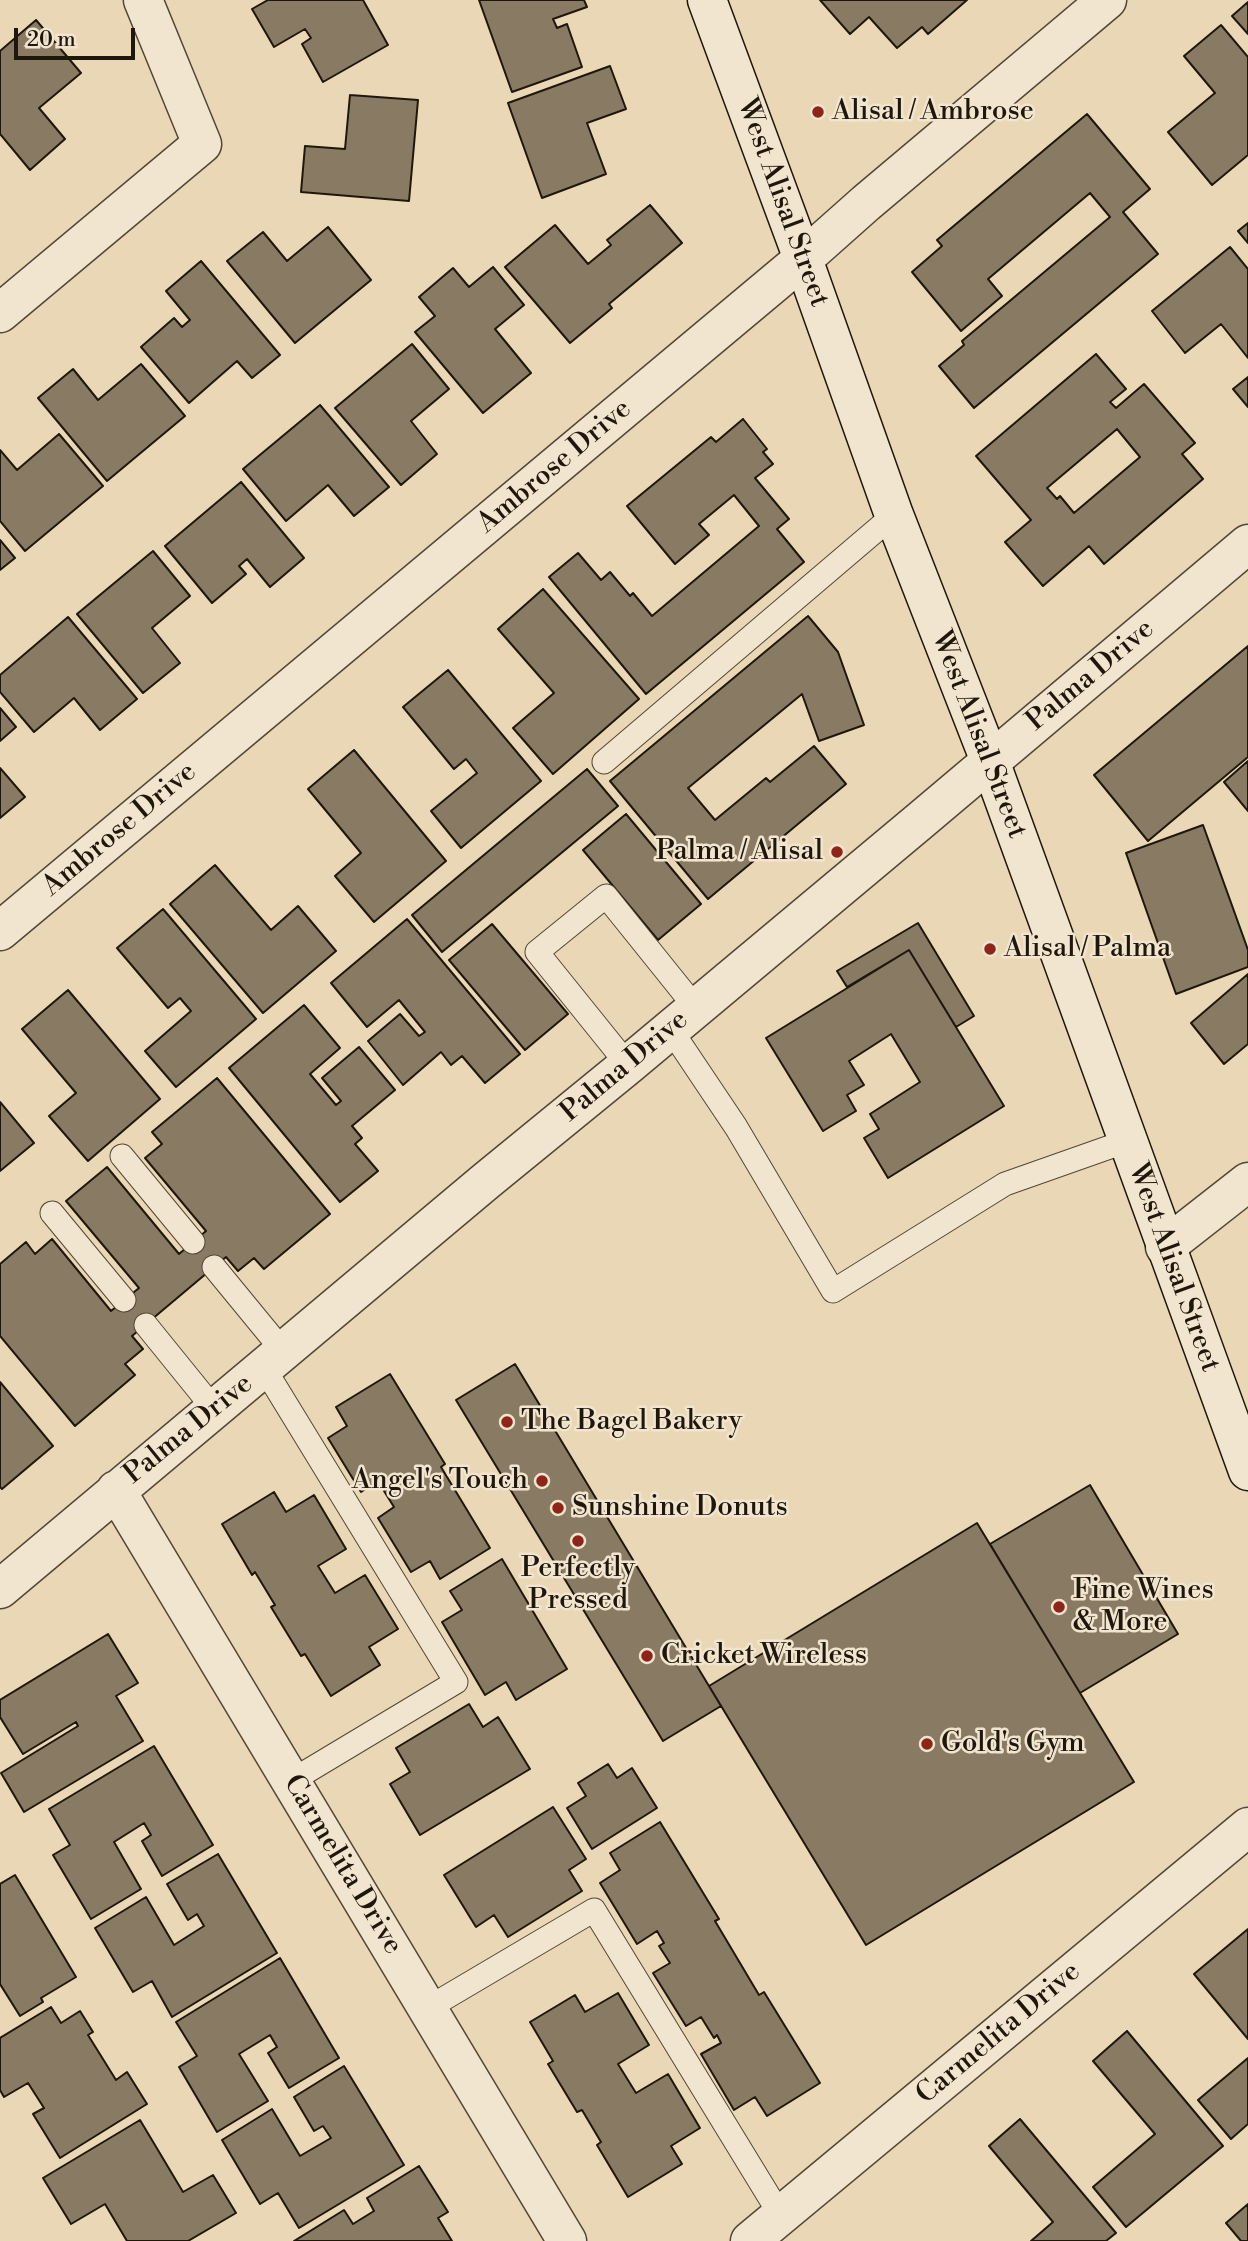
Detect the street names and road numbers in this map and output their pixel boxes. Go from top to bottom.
street label: West Alisal Street [729,94,835,312]
street label: Ambrose Drive [471,393,639,541]
street label: Palma Drive [1020,613,1162,739]
street label: West Alisal Street [923,627,1033,843]
street label: Ambrose Drive [36,756,204,904]
street label: Palma Drive [554,1004,696,1130]
street label: West Alisal Street [1120,1159,1226,1377]
street label: Palma Drive [118,1368,260,1492]
street label: Carmelita Drive [275,1769,409,1961]
street label: Carmelita Drive [910,1956,1088,2112]

